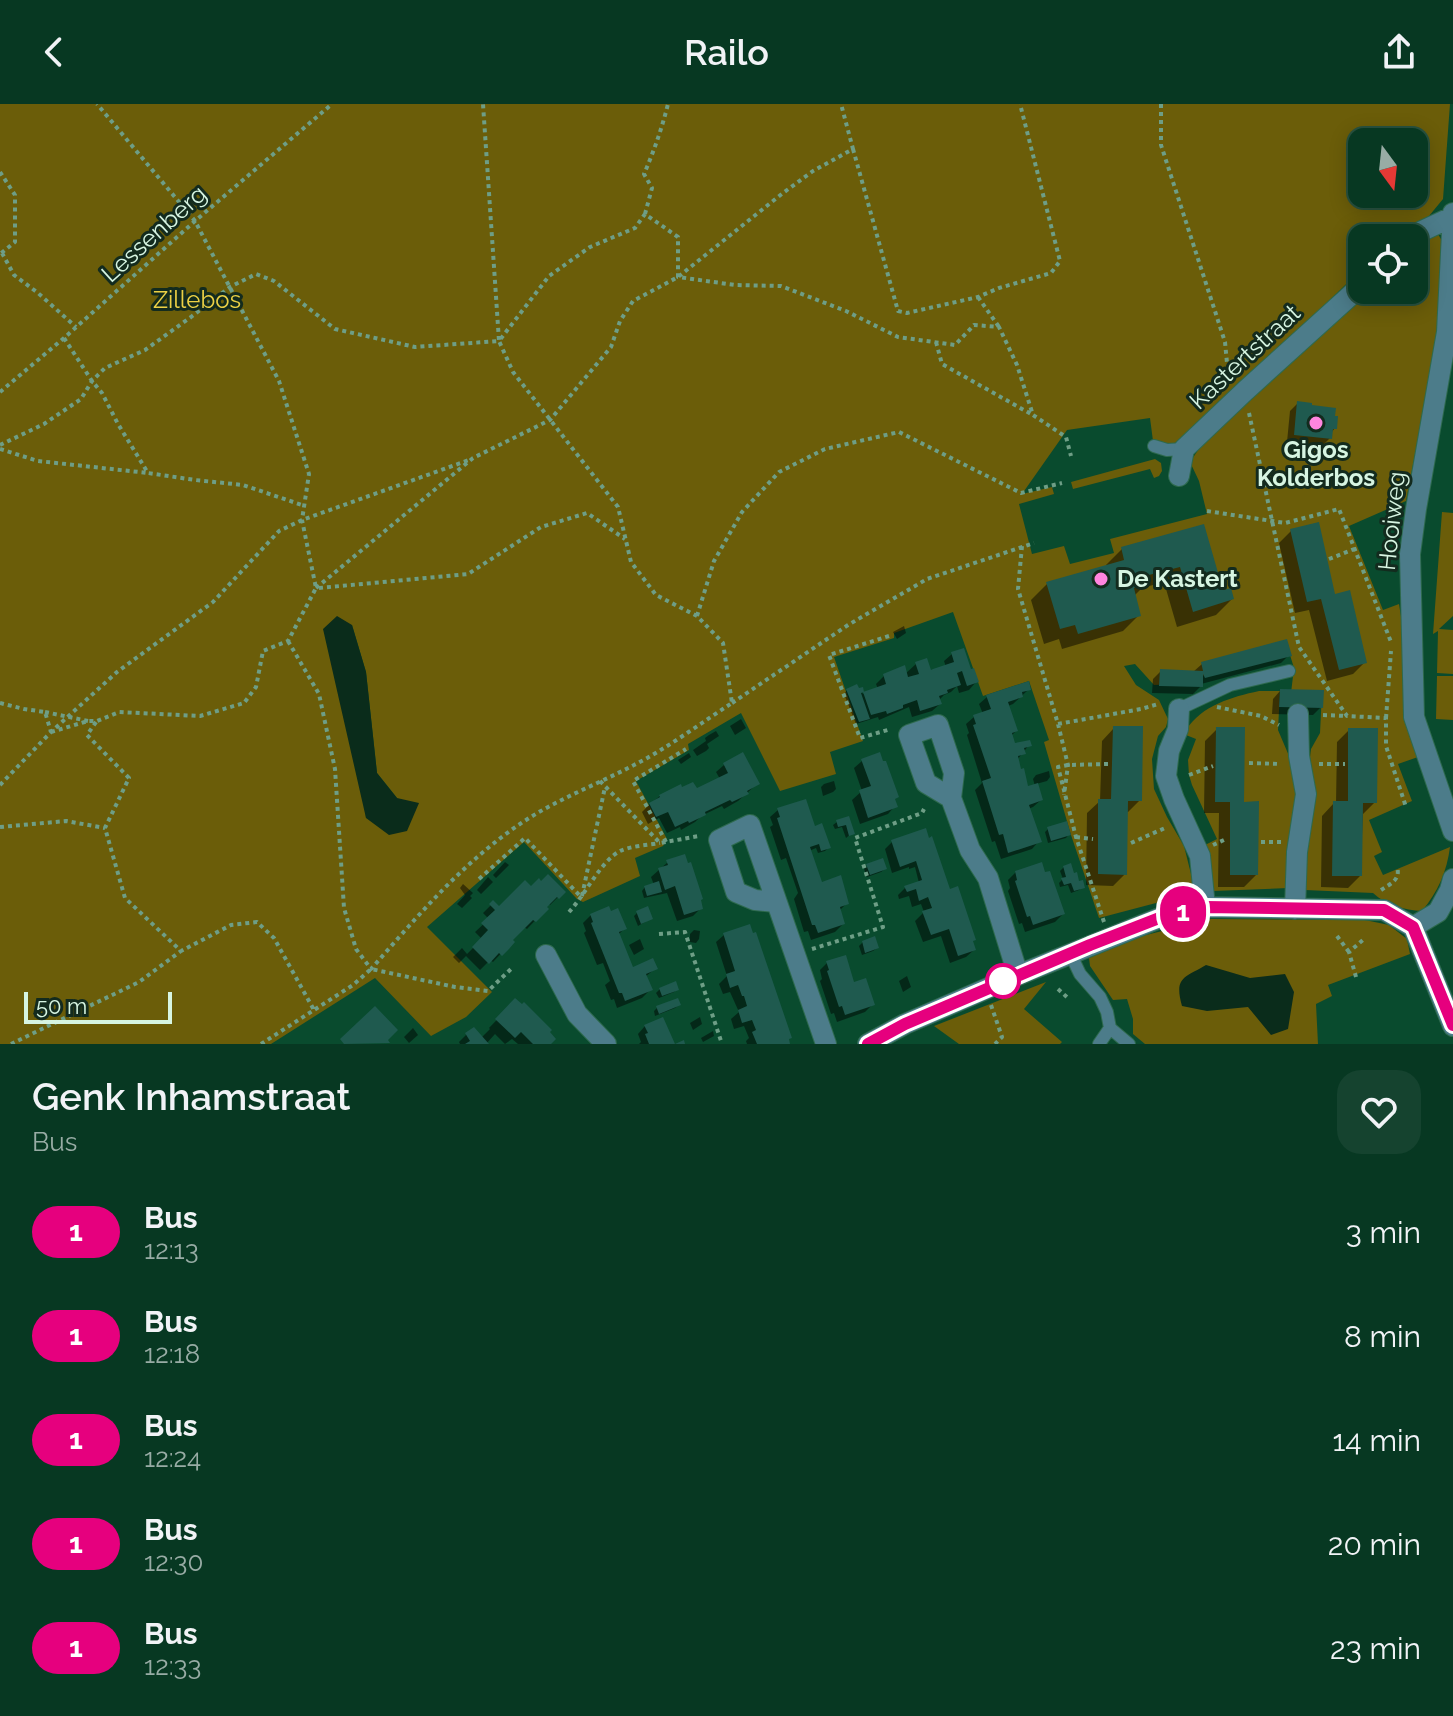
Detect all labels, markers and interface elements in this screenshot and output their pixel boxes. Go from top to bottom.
icon: back [32,30,76,74]
icon: share [1377,30,1421,74]
text: Railo [684,31,769,73]
north arrow [1348,128,1428,208]
map controls [1348,128,1428,304]
street label: Lessenberg [95,179,212,288]
button: locate [1348,224,1428,304]
park label: Zillebos [153,285,241,314]
street label: Kastertstraat [1183,298,1306,415]
marker: Gigos Kolderbos [1307,414,1325,432]
place label: Gigos Kolderbos [1257,435,1375,492]
street label: Hooiweg [1372,470,1411,572]
place label: De Kastert [1117,564,1238,593]
marker: De Kastert [1092,570,1110,588]
line badge: 1 [1157,886,1209,938]
text: 1 [1176,895,1190,928]
unlabelled marker [986,964,1020,998]
scale bar [24,988,172,1024]
text: 50 m [36,993,87,1019]
button: heart [1337,1070,1421,1154]
text: Genk Inhamstraat [32,1074,351,1119]
text: Bus [32,1127,77,1157]
text: Bus [144,1200,198,1235]
text: 1 [69,1215,83,1248]
text: 3 min [1346,1215,1421,1250]
text: 12:13 [144,1235,199,1265]
text: Bus [144,1304,198,1339]
text: 1 [69,1319,83,1352]
text: 8 min [1344,1319,1421,1354]
text: 12:18 [144,1339,200,1369]
text: Bus [144,1408,198,1443]
text: 1 [69,1423,83,1456]
text: 14 min [1333,1423,1421,1458]
text: 12:24 [144,1443,201,1473]
text: Bus [144,1512,198,1547]
text: 1 [69,1527,83,1560]
text: 20 min [1328,1527,1421,1562]
text: 12:30 [144,1547,203,1577]
text: Bus [144,1616,198,1651]
text: 1 [69,1631,83,1664]
text: 23 min [1330,1631,1421,1666]
text: 12:33 [144,1651,201,1681]

